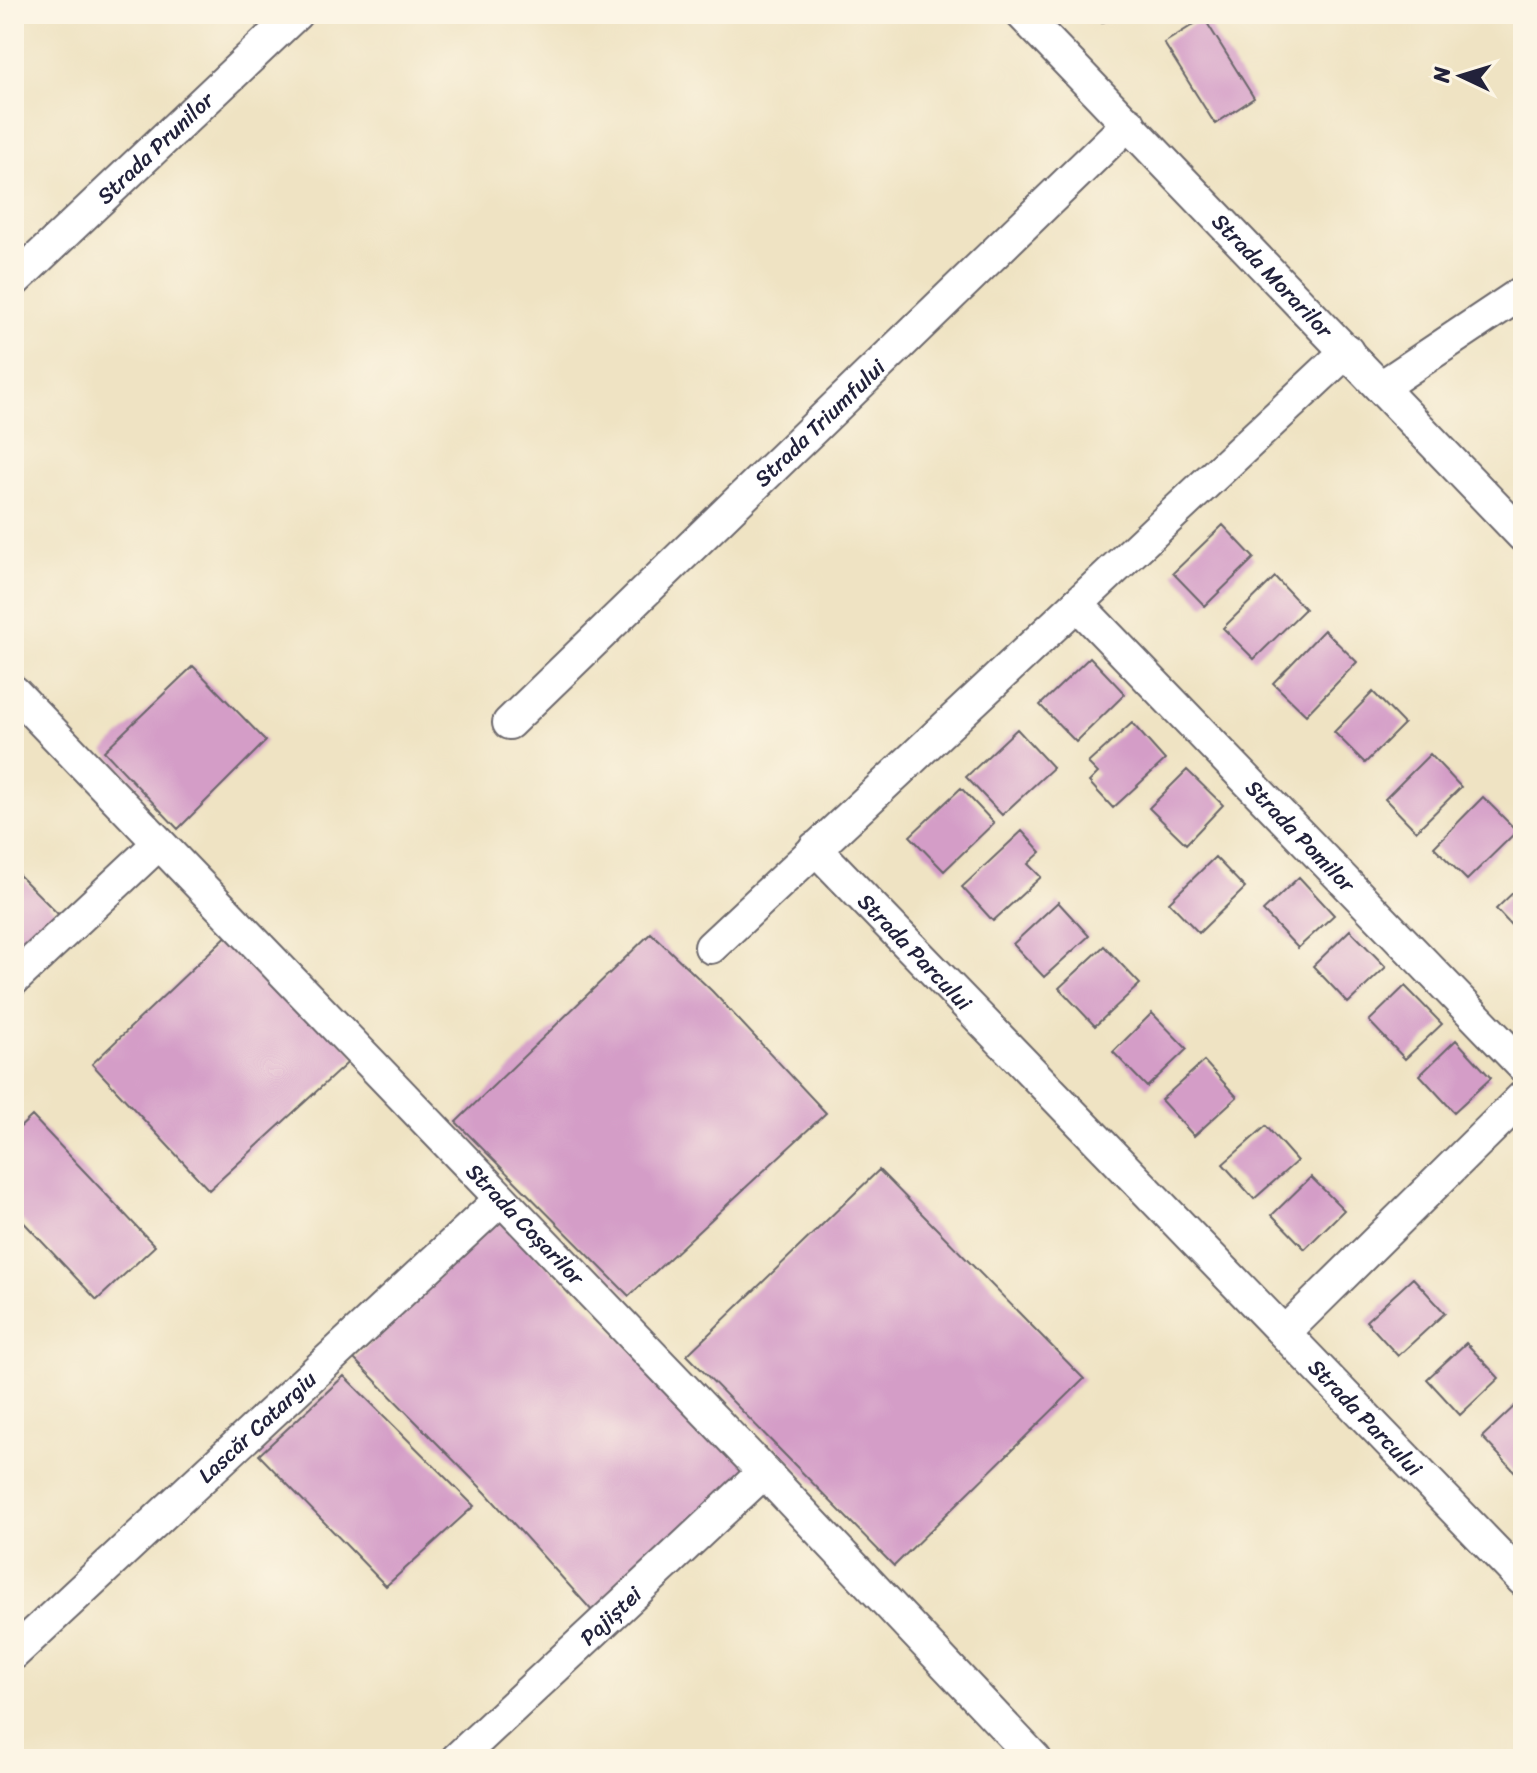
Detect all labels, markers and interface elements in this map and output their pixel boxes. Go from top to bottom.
north arrow [1421,36,1501,116]
text: N [1421,65,1462,85]
street label: Strada Prunilor [87,80,224,214]
street label: Strada Morarilor [1202,203,1344,349]
street label: Strada Triumfului [744,348,895,496]
street label: Strada Pomilor [1236,770,1366,902]
street label: Strada Parcului [848,883,983,1020]
street label: Strada Coșarilor [456,1153,595,1296]
street label: Strada Parcului [1299,1349,1433,1486]
street label: Lascăr Catargiu [188,1361,326,1493]
street label: Pajiștei [570,1575,651,1655]

